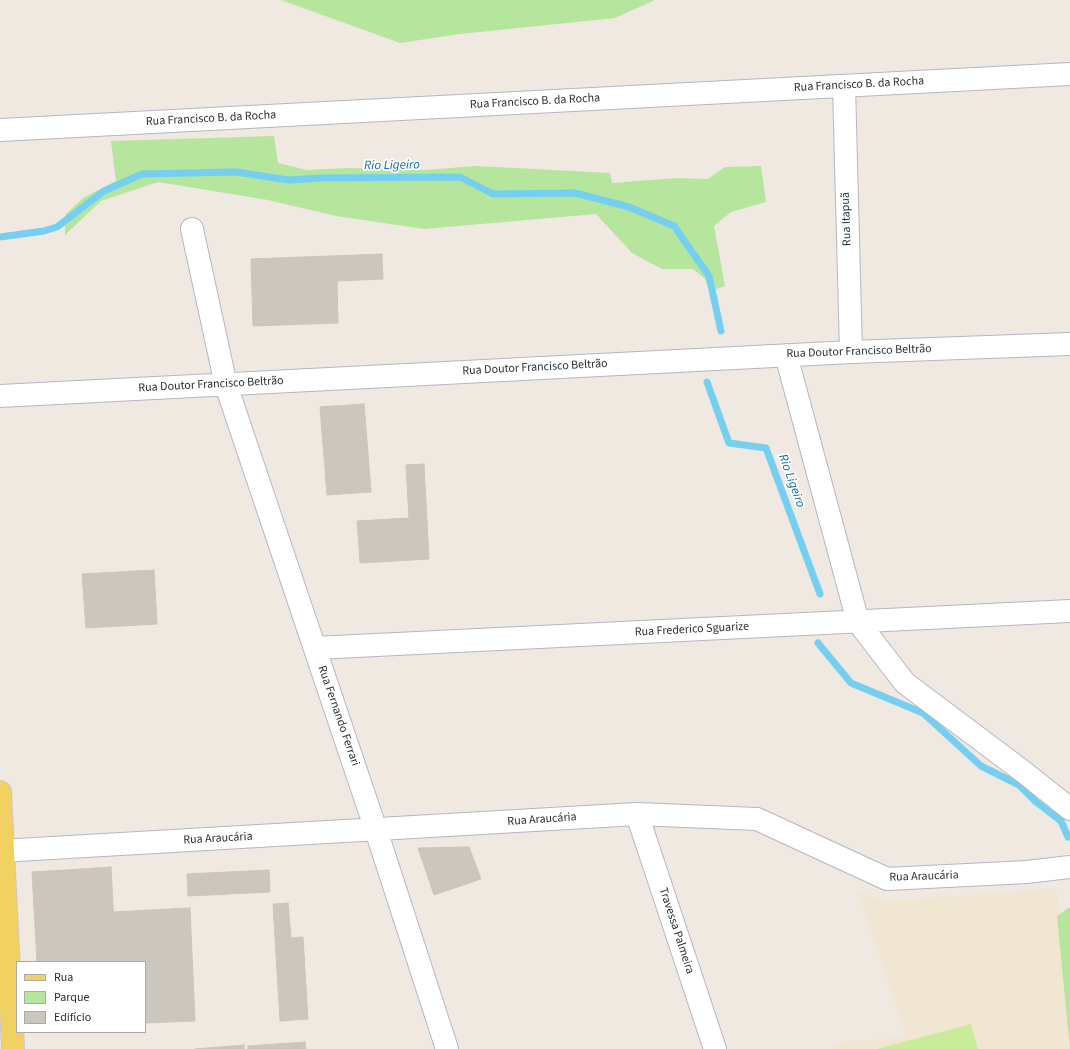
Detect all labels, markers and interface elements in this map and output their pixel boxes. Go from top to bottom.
street label: Rua Francisco B. da Rocha [794,74,924,96]
street label: Rua Francisco B. da Rocha [470,91,600,113]
street label: Rua Francisco B. da Rocha [146,108,276,130]
water label: Rio Ligeiro [364,158,420,174]
street label: Rua Itapuã [839,192,855,246]
street label: Rua Doutor Francisco Beltrão [786,342,932,362]
street label: Rua Doutor Francisco Beltrão [462,357,608,379]
street label: Rua Doutor Francisco Beltrão [138,374,284,396]
water label: Rio Ligeiro [774,452,808,510]
street label: Rua Frederico Sguarize [634,620,750,640]
street label: Rua Fernando Ferrari [314,664,362,768]
street label: Rua Araucária [507,810,577,830]
street label: Rua Araucária [183,830,253,848]
street label: Rua Araucária [889,869,959,885]
street label: Travessa Palmeira [655,886,697,976]
legend [16,961,146,1033]
text: Rua [54,969,73,986]
text: Parque [54,989,90,1006]
text: Edifício [54,1009,91,1026]

